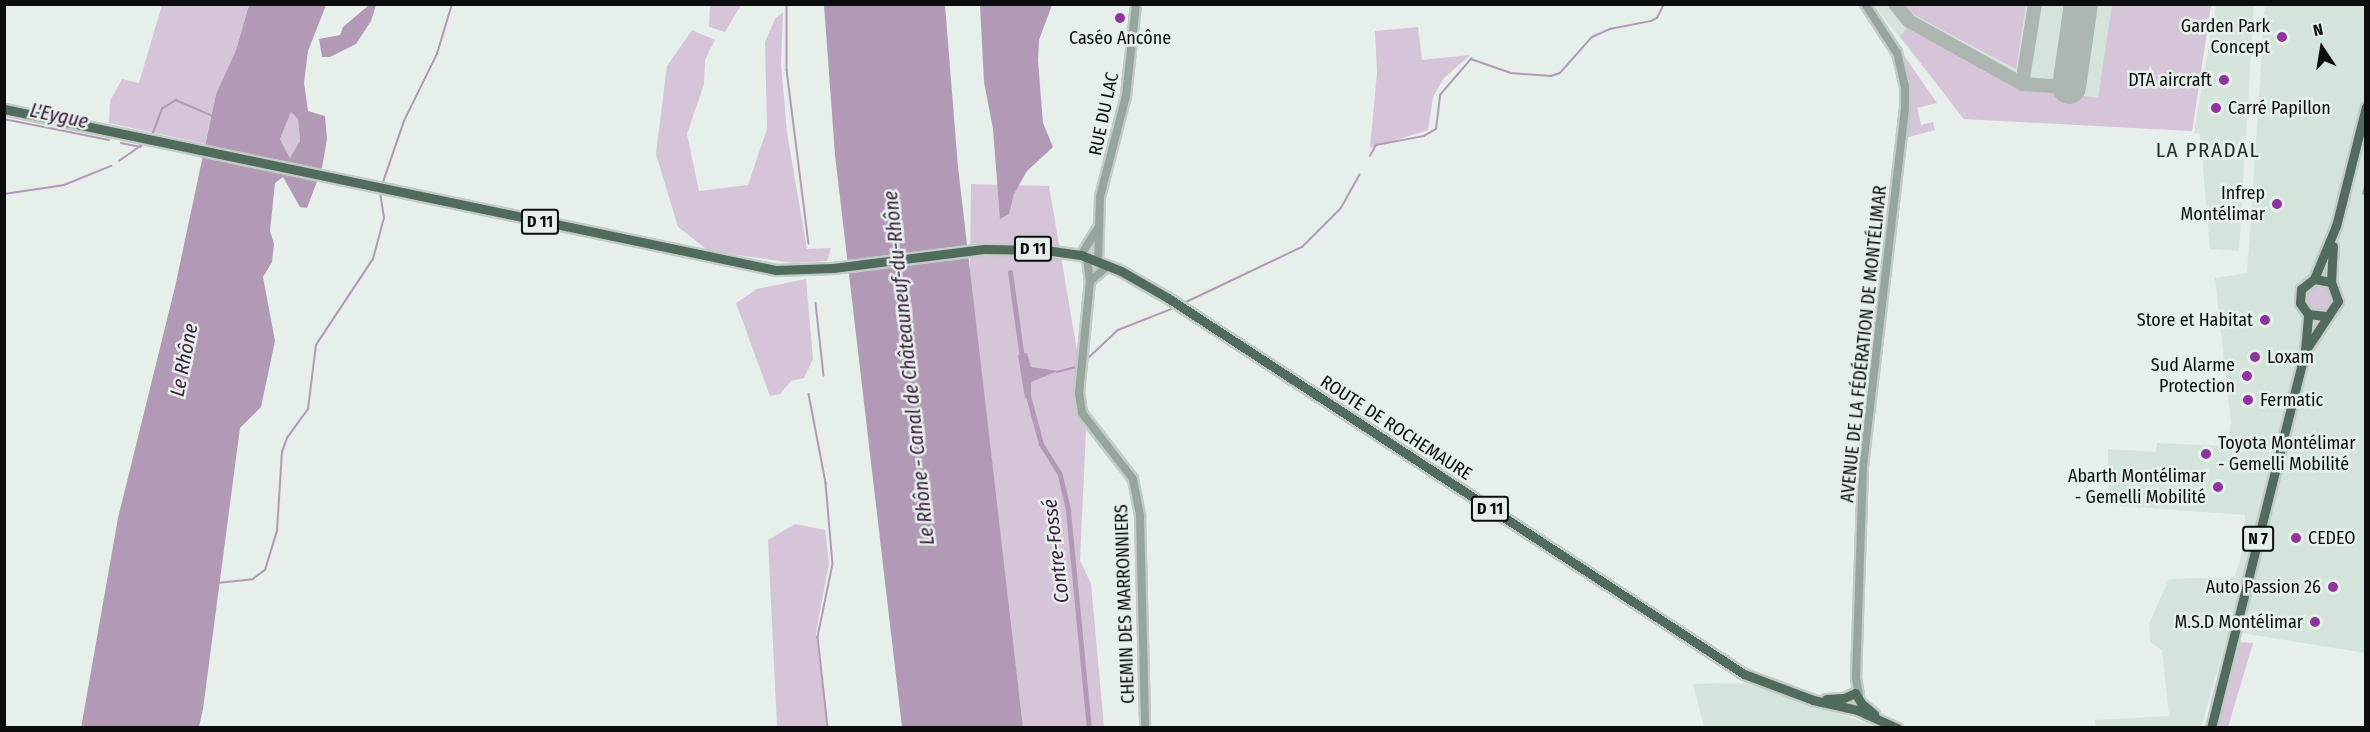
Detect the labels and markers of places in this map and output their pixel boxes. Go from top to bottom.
marker: Caséo Ancône [1113,11,1127,25]
place label: Garden Park Concept [2181,16,2270,58]
place label: Caséo Ancône [1069,27,1171,49]
marker: Garden Park Concept [2275,30,2289,44]
place label: DTA aircraft [2128,69,2212,91]
marker: DTA aircraft [2217,73,2231,87]
place label: Carré Papillon [2228,97,2331,119]
marker: Carré Papillon [2209,101,2223,115]
place label: Infrep Montélimar [2181,183,2265,226]
marker: Infrep Montélimar [2270,197,2284,211]
place label: Store et Habitat [2137,309,2253,331]
marker: Store et Habitat [2258,313,2272,327]
place label: Loxam [2267,346,2314,368]
marker: Loxam [2248,350,2262,364]
place label: Sud Alarme Protection [2151,355,2235,398]
marker: Sud Alarme Protection [2240,369,2254,383]
place label: Fermatic [2260,389,2323,411]
marker: Fermatic [2241,393,2255,407]
place label: Toyota Montélimar - Gemelli Mobilité [2218,433,2355,476]
marker: Toyota Montélimar - Gemelli Mobilité [2199,447,2213,461]
place label: Abarth Montélimar - Gemelli Mobilité [2068,466,2206,508]
marker: Abarth Montélimar - Gemelli Mobilité [2211,480,2225,494]
place label: CEDEO [2308,527,2356,549]
marker: CEDEO [2289,531,2303,545]
place label: Auto Passion 26 [2206,576,2321,598]
marker: Auto Passion 26 [2326,580,2340,594]
place label: M.S.D Montélimar [2174,611,2303,633]
marker: M.S.D Montélimar [2308,615,2322,629]

